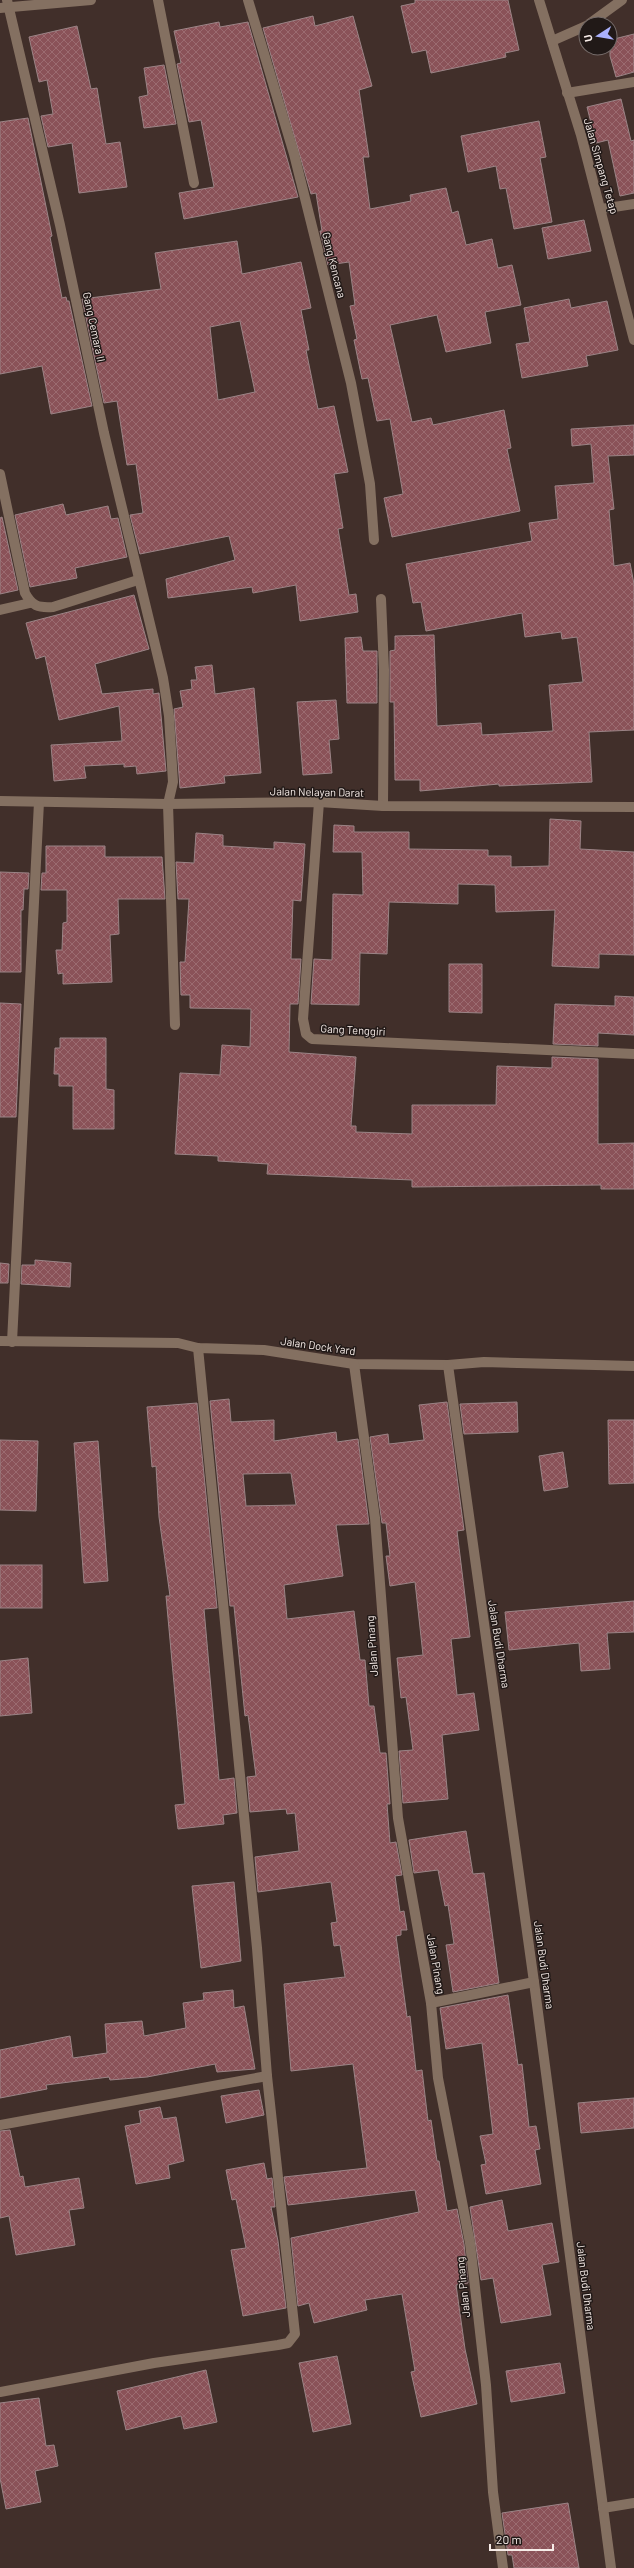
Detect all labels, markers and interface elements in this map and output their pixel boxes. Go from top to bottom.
north arrow [578,16,618,56]
text: U [581,33,595,43]
street label: Jalan Simpang Tetap [582,116,621,215]
street label: Gang Kencana [320,231,349,299]
street label: Gang Cemara II [81,291,108,363]
street label: Jalan Nelayan Darat [270,784,364,799]
street label: Gang Tenggiri [320,1021,386,1038]
street label: Jalan Dock Yard [280,1334,357,1357]
street label: Jalan Budi Dharma [486,1599,513,1689]
street label: Jalan Pinang [363,1615,380,1677]
street label: Jalan Budi Dharma [532,1920,557,2010]
street label: Jalan Pinang [425,1933,448,1995]
street label: Jalan Budi Dharma [575,2241,598,2331]
street label: Jalan Pinang [453,2256,472,2318]
scale bar [490,2526,553,2552]
text: 20 m [496,2532,522,2546]

